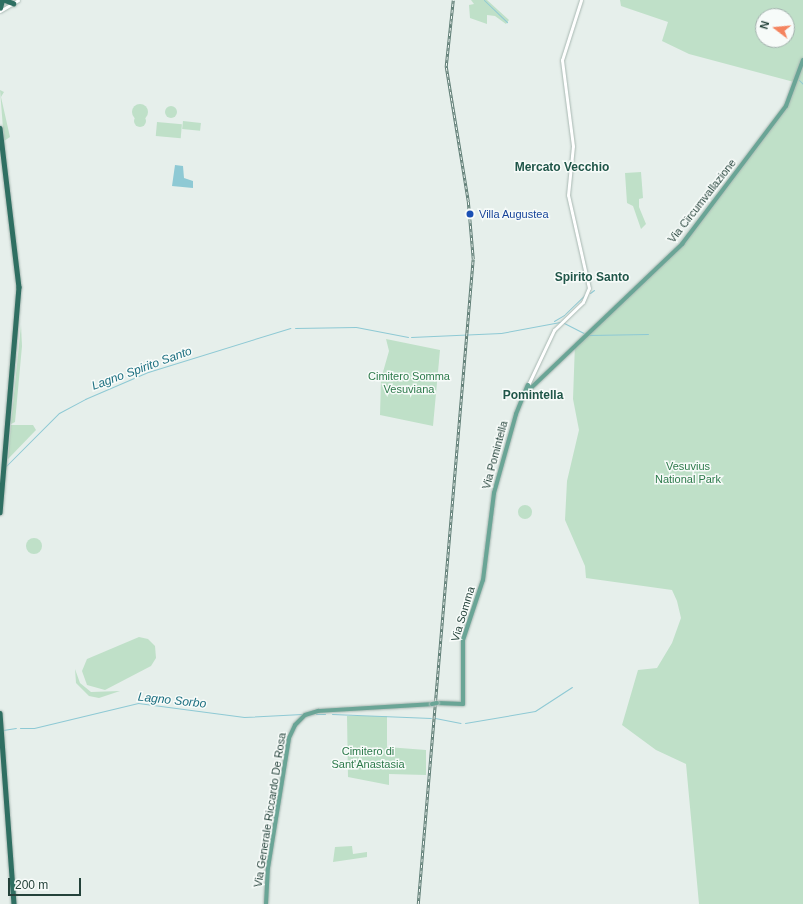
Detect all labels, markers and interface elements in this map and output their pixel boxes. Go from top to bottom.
north arrow [755,8,795,48]
text: N [758,19,771,30]
street label: Via Circumvallazione [665,157,739,245]
district label: Mercato Vecchio [515,161,609,175]
place label: Villa Augustea [479,207,549,221]
marker: Villa Augustea [464,208,476,220]
district label: Spirito Santo [555,271,629,285]
water label: Lagno Spirito Santo [90,344,194,394]
park label: Cimitero Somma Vesuviana [368,370,450,396]
district label: Pomintella [503,389,563,403]
street label: Via Pomintella [480,419,510,491]
park label: Vesuvius National Park [655,460,721,486]
street label: Via Somma [448,585,478,643]
water label: Lagno Sorbo [137,690,207,712]
street label: Via Generale Riccardo De Rosa [251,732,289,888]
park label: Cimitero di Sant'Anastasia [331,745,405,771]
scale bar [10,870,83,896]
text: 200 m [15,878,48,892]

